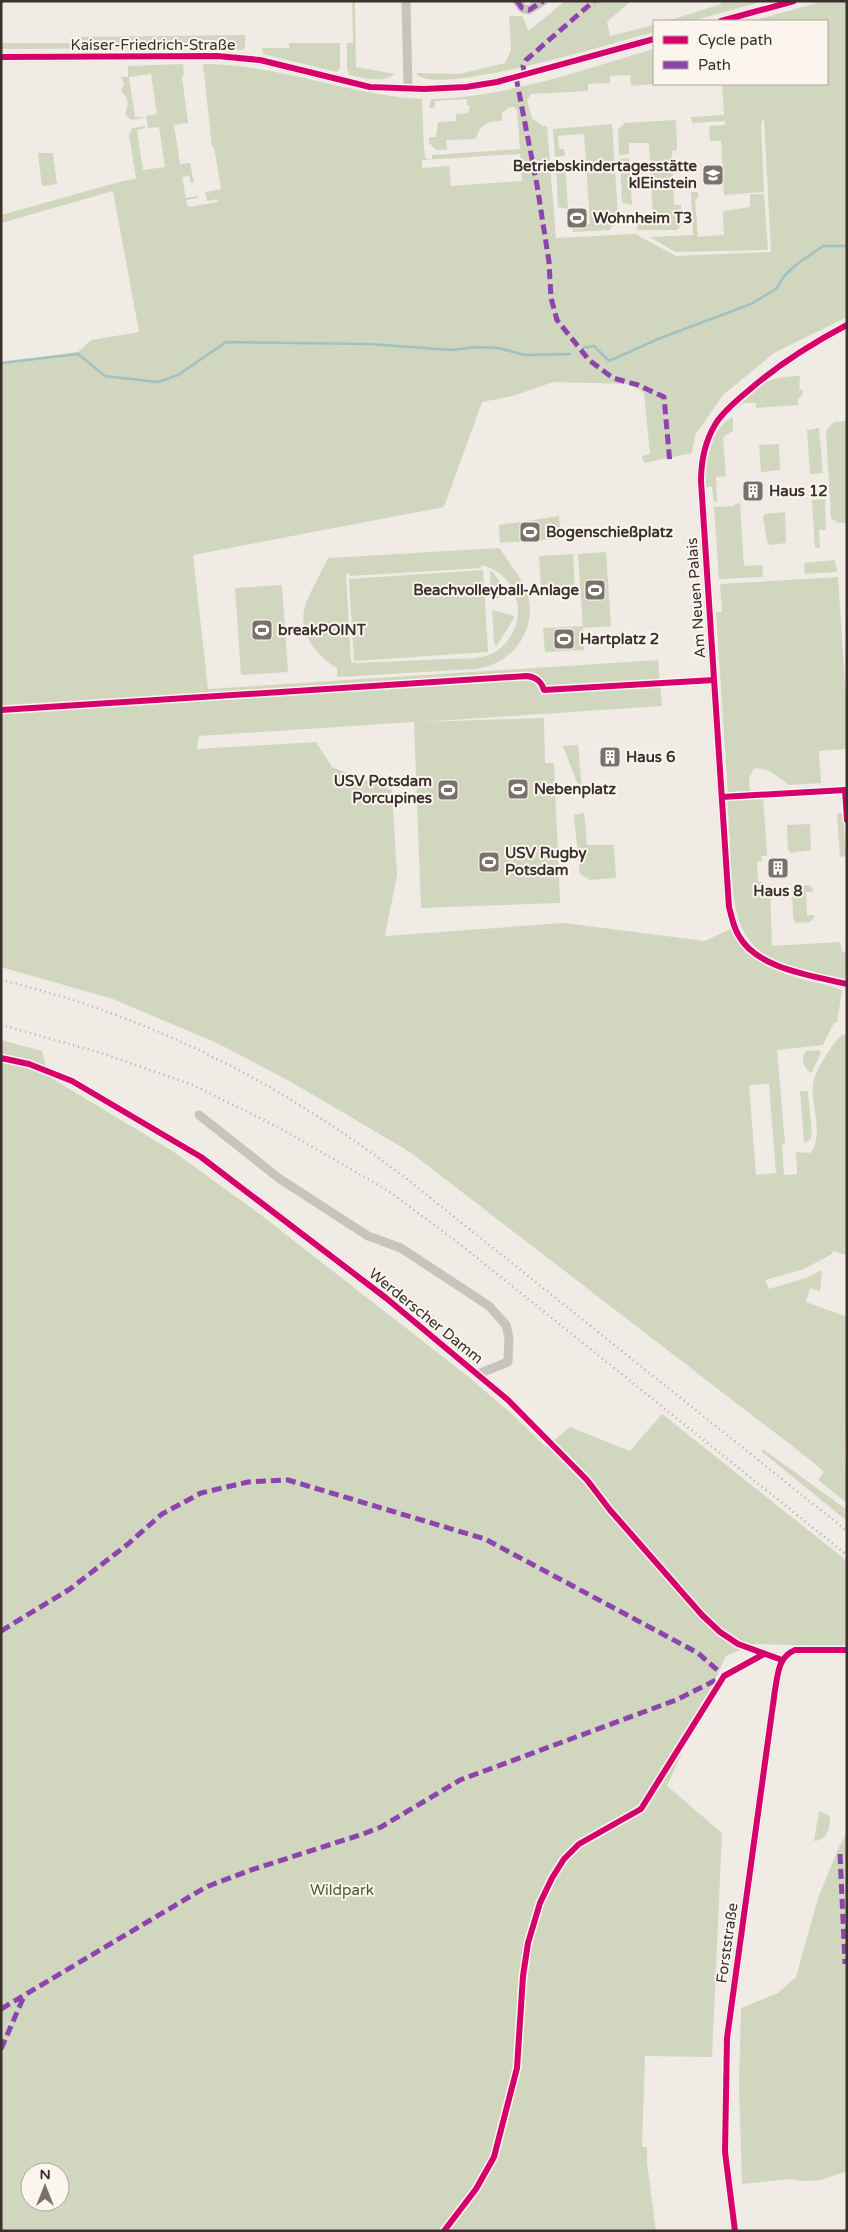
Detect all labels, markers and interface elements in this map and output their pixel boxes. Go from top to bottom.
legend [653,20,828,85]
text: Cycle path [698,31,772,49]
street label: Kaiser-Friedrich-Straße [71,36,235,54]
text: Path [698,56,731,74]
place label: Betriebskindertagesstätte klEinstein [513,157,698,192]
school or university icon: Betriebskindertagesstätte klEinstein [701,163,725,187]
sports icon: Wohnheim T3 [565,206,589,230]
place label: Wohnheim T3 [593,209,692,227]
building icon: Haus 12 [741,479,765,503]
place label: Haus 12 [769,482,828,500]
sports icon: Bogenschießplatz [518,520,542,544]
place label: Bogenschießplatz [546,523,673,542]
street label: Am Neuen Palais [683,537,709,659]
sports icon: Beachvolleyball-Anlage [583,578,607,602]
place label: Beachvolleyball-Anlage [413,581,580,600]
sports icon: breakPOINT [250,618,274,642]
place label: breakPOINT [278,621,367,639]
sports icon: Hartplatz 2 [552,627,576,651]
place label: Hartplatz 2 [580,630,659,649]
building icon: Haus 6 [598,745,622,769]
place label: Haus 6 [626,748,675,766]
place label: USV Potsdam Porcupines [334,772,432,808]
sports icon: Nebenplatz [506,777,530,801]
sports icon: USV Potsdam Porcupines [436,778,460,802]
place label: Nebenplatz [534,780,617,799]
place label: USV Rugby Potsdam [505,844,587,879]
sports icon: USV Rugby Potsdam [477,850,501,874]
building icon: Haus 8 [766,856,790,880]
place label: Haus 8 [753,882,803,900]
street label: Werderscher Damm [365,1264,487,1368]
park label: Wildpark [310,1881,374,1899]
street label: Forststraße [712,1902,742,1984]
north arrow [20,2162,70,2212]
text: N [39,2166,51,2183]

